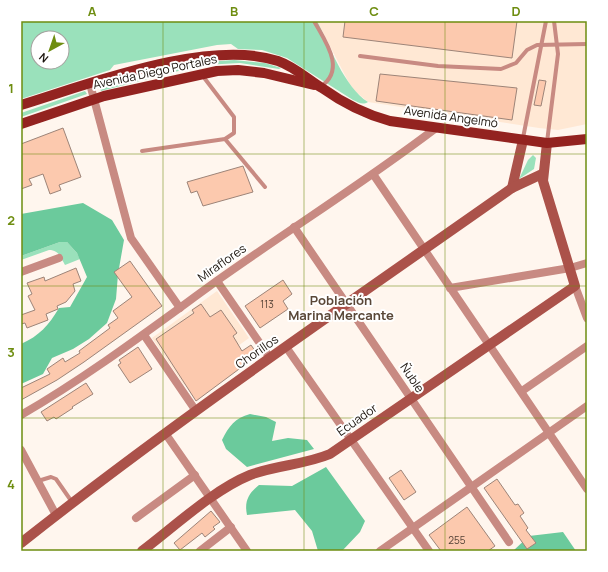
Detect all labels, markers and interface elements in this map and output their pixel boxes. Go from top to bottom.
text: A [88,2,97,20]
text: B [230,2,238,20]
text: C [369,2,379,20]
text: D [511,2,521,20]
north arrow [30,30,70,70]
text: N [35,50,51,66]
street label: Avenida Diego Portales [91,50,219,93]
text: 1 [8,79,14,97]
street label: Avenida Angelmó [403,101,499,132]
text: 2 [7,211,15,229]
street label: Miraflores [194,240,249,286]
district label: Población Marina Mercante [288,291,394,324]
house number: 113 [260,297,274,311]
street label: Chorillos [232,331,282,373]
text: 3 [7,343,15,361]
street label: Ñuble [396,360,428,396]
street label: Ecuador [333,399,381,440]
text: 4 [7,475,15,493]
house number: 255 [448,533,466,547]

